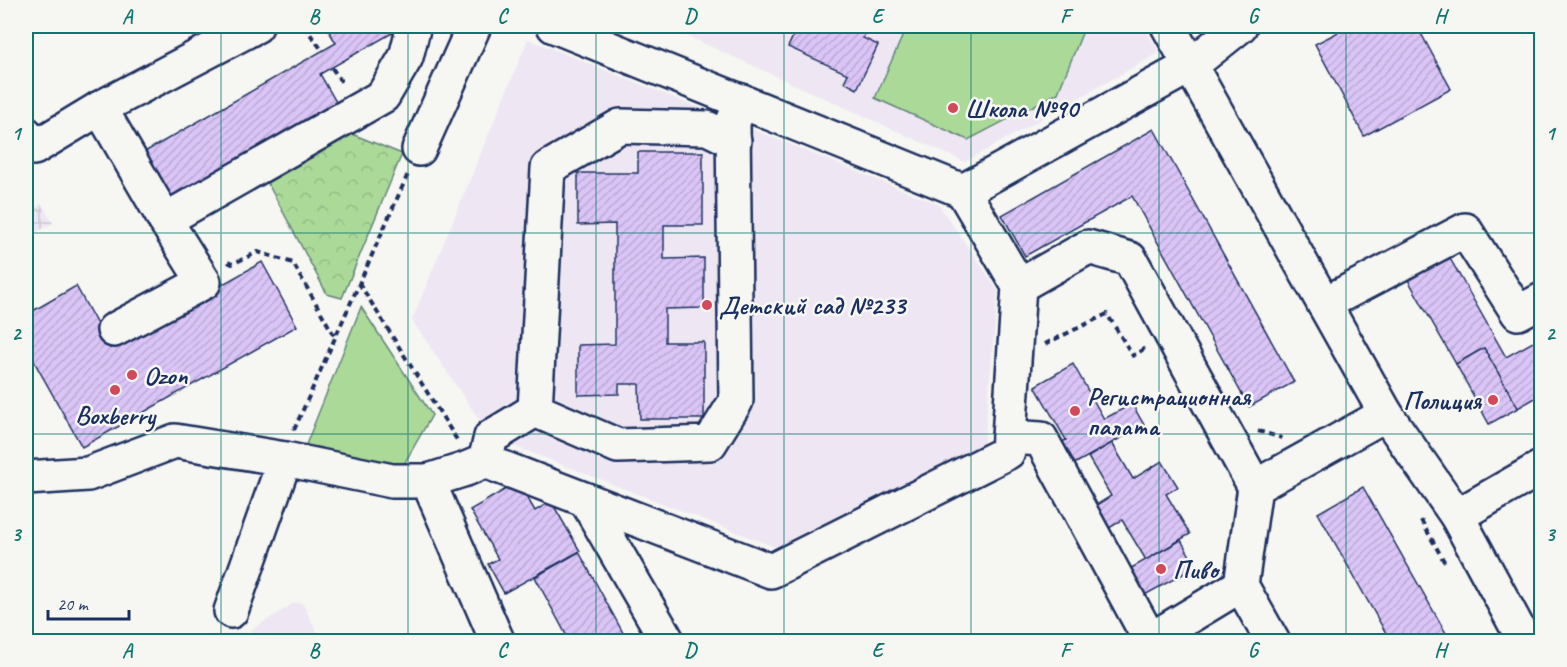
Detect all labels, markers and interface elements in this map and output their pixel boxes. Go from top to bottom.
text: A [122,4,134,29]
text: B [309,4,321,29]
text: C [497,4,509,29]
text: D [684,4,698,29]
text: E [872,4,886,29]
text: F [1060,4,1074,29]
text: G [1248,4,1261,29]
text: H [1434,4,1449,29]
place label: Школа №90 [965,92,1080,125]
marker: Школа №90 [946,101,960,115]
text: 1 [12,121,23,146]
text: 1 [1546,121,1557,146]
place label: Детский сад №233 [719,289,907,322]
marker: Детский сад №233 [700,298,714,312]
text: 2 [12,321,23,346]
text: 2 [1546,321,1557,346]
place label: Ozon [144,359,189,392]
marker: Ozon [125,368,139,382]
place label: Регистрационная палата [1087,380,1252,443]
marker: Boxberry [108,383,122,397]
place label: Полиция [1403,384,1482,417]
marker: Полиция [1486,393,1500,407]
place label: Boxberry [75,399,157,432]
marker: Регистрационная палата [1068,404,1082,418]
text: 3 [12,522,23,547]
text: 3 [1546,522,1557,547]
place label: Пиво [1173,553,1221,586]
marker: Пиво [1154,562,1168,576]
scale bar [48,583,129,621]
text: 20 m [57,593,90,615]
text: A [122,638,134,663]
text: B [309,638,321,663]
text: C [497,638,509,663]
text: D [684,638,698,663]
text: E [872,638,886,663]
text: F [1060,638,1074,663]
text: G [1248,638,1261,663]
text: H [1434,638,1449,663]

